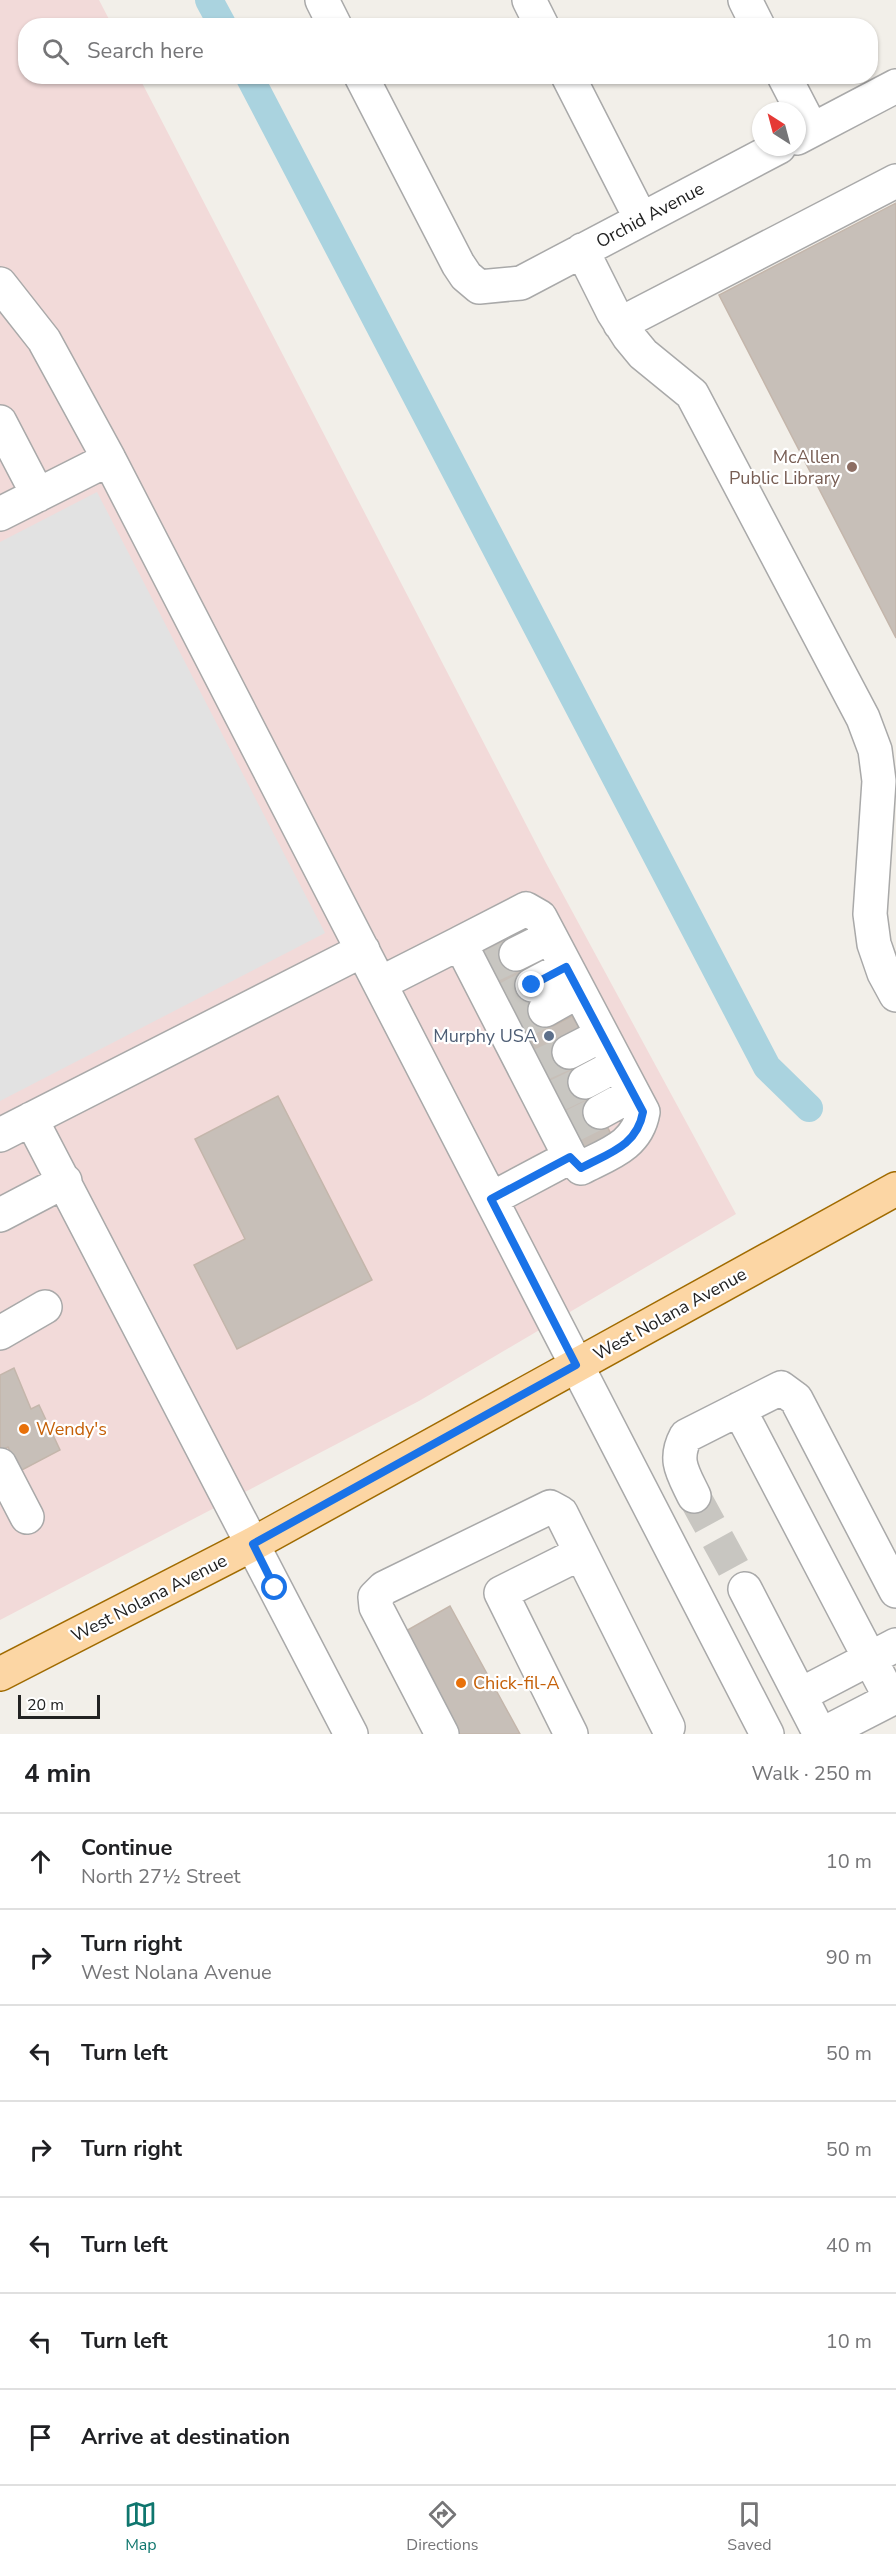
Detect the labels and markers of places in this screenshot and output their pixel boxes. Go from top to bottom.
place label: McAllen Public Library [729,445,841,490]
marker: McAllen Public Library [845,460,859,474]
place label: Murphy USA [433,1024,537,1048]
marker: Murphy USA [542,1029,556,1043]
place label: Wendy's [36,1417,107,1441]
marker: Wendy's [17,1422,31,1436]
place label: Chick-fil-A [473,1671,560,1695]
marker: Chick-fil-A [454,1676,468,1690]

